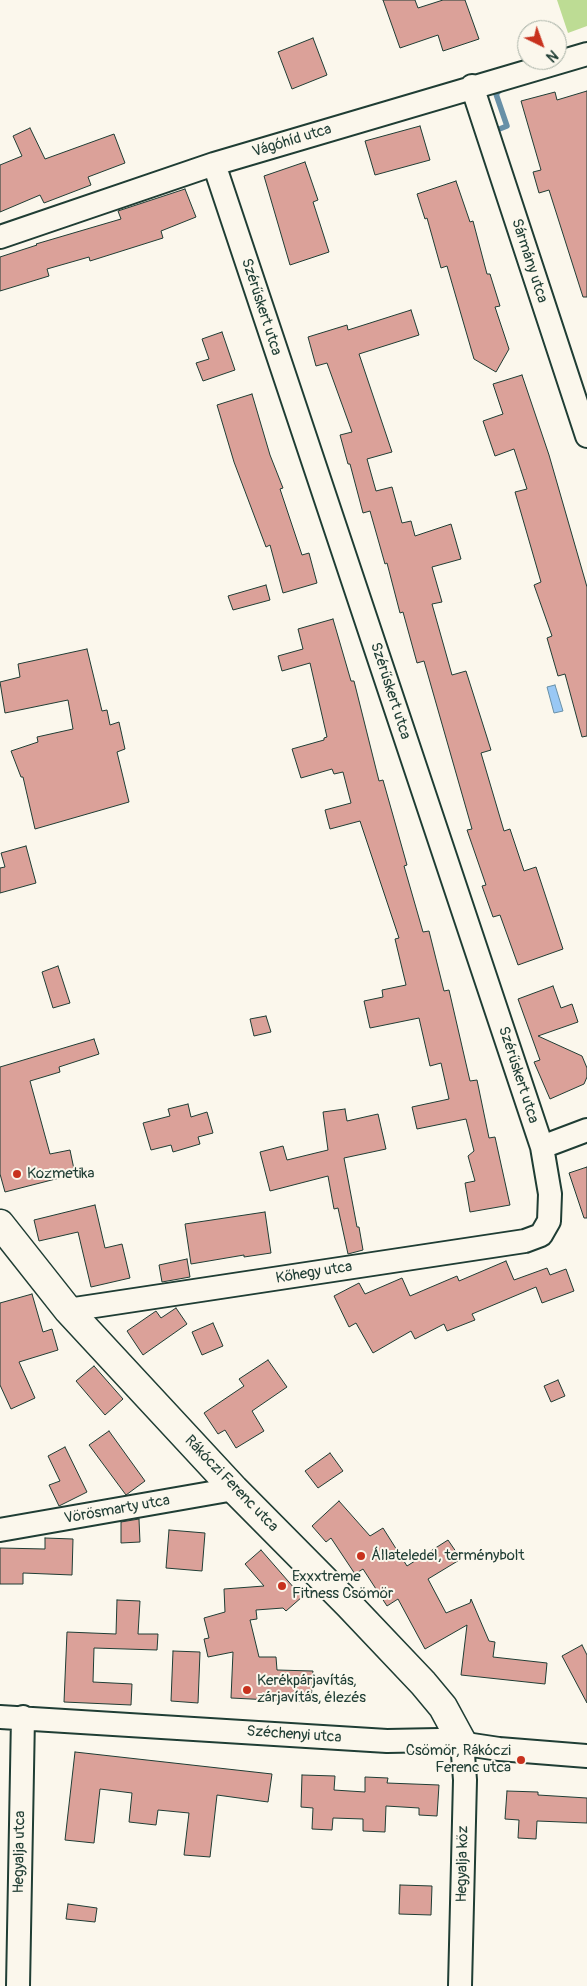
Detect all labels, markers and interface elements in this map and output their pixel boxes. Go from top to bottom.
north arrow [517,20,567,70]
text: N [542,46,561,65]
street label: Vágóhíd utca [250,120,334,162]
street label: Sármány utca [507,217,551,305]
street label: Szérűskert utca [237,256,285,358]
street label: Szérűskert utca [366,640,414,742]
street label: Szérűskert utca [494,1024,542,1126]
place label: Kozmetika [27,1165,95,1183]
marker: Kozmetika [11,1168,23,1180]
street label: Kőhegy utca [275,1258,353,1288]
street label: Rákóczi Ferenc utca [180,1432,282,1536]
street label: Vörösmarty utca [63,1492,171,1528]
place label: Állateledel, terménybolt [371,1547,524,1565]
marker: Állateledel, terménybolt [355,1550,367,1562]
place label: Exxxtreme Fitness Csömör [292,1568,393,1603]
marker: Exxxtreme Fitness Csömör [276,1580,288,1592]
place label: Kerékpárjavítás, zárjavítás, élezés [257,1672,366,1707]
marker: Kerékpárjavítás, zárjavítás, élezés [241,1684,253,1696]
street label: Széchenyi utca [246,1723,342,1747]
place label: Csömör, Rákóczi Ferenc utca [406,1742,511,1777]
marker: Csömör, Rákóczi Ferenc utca [515,1754,527,1766]
street label: Hegyalja utca [10,1811,30,1893]
street label: Hegyalja köz [453,1825,473,1903]

